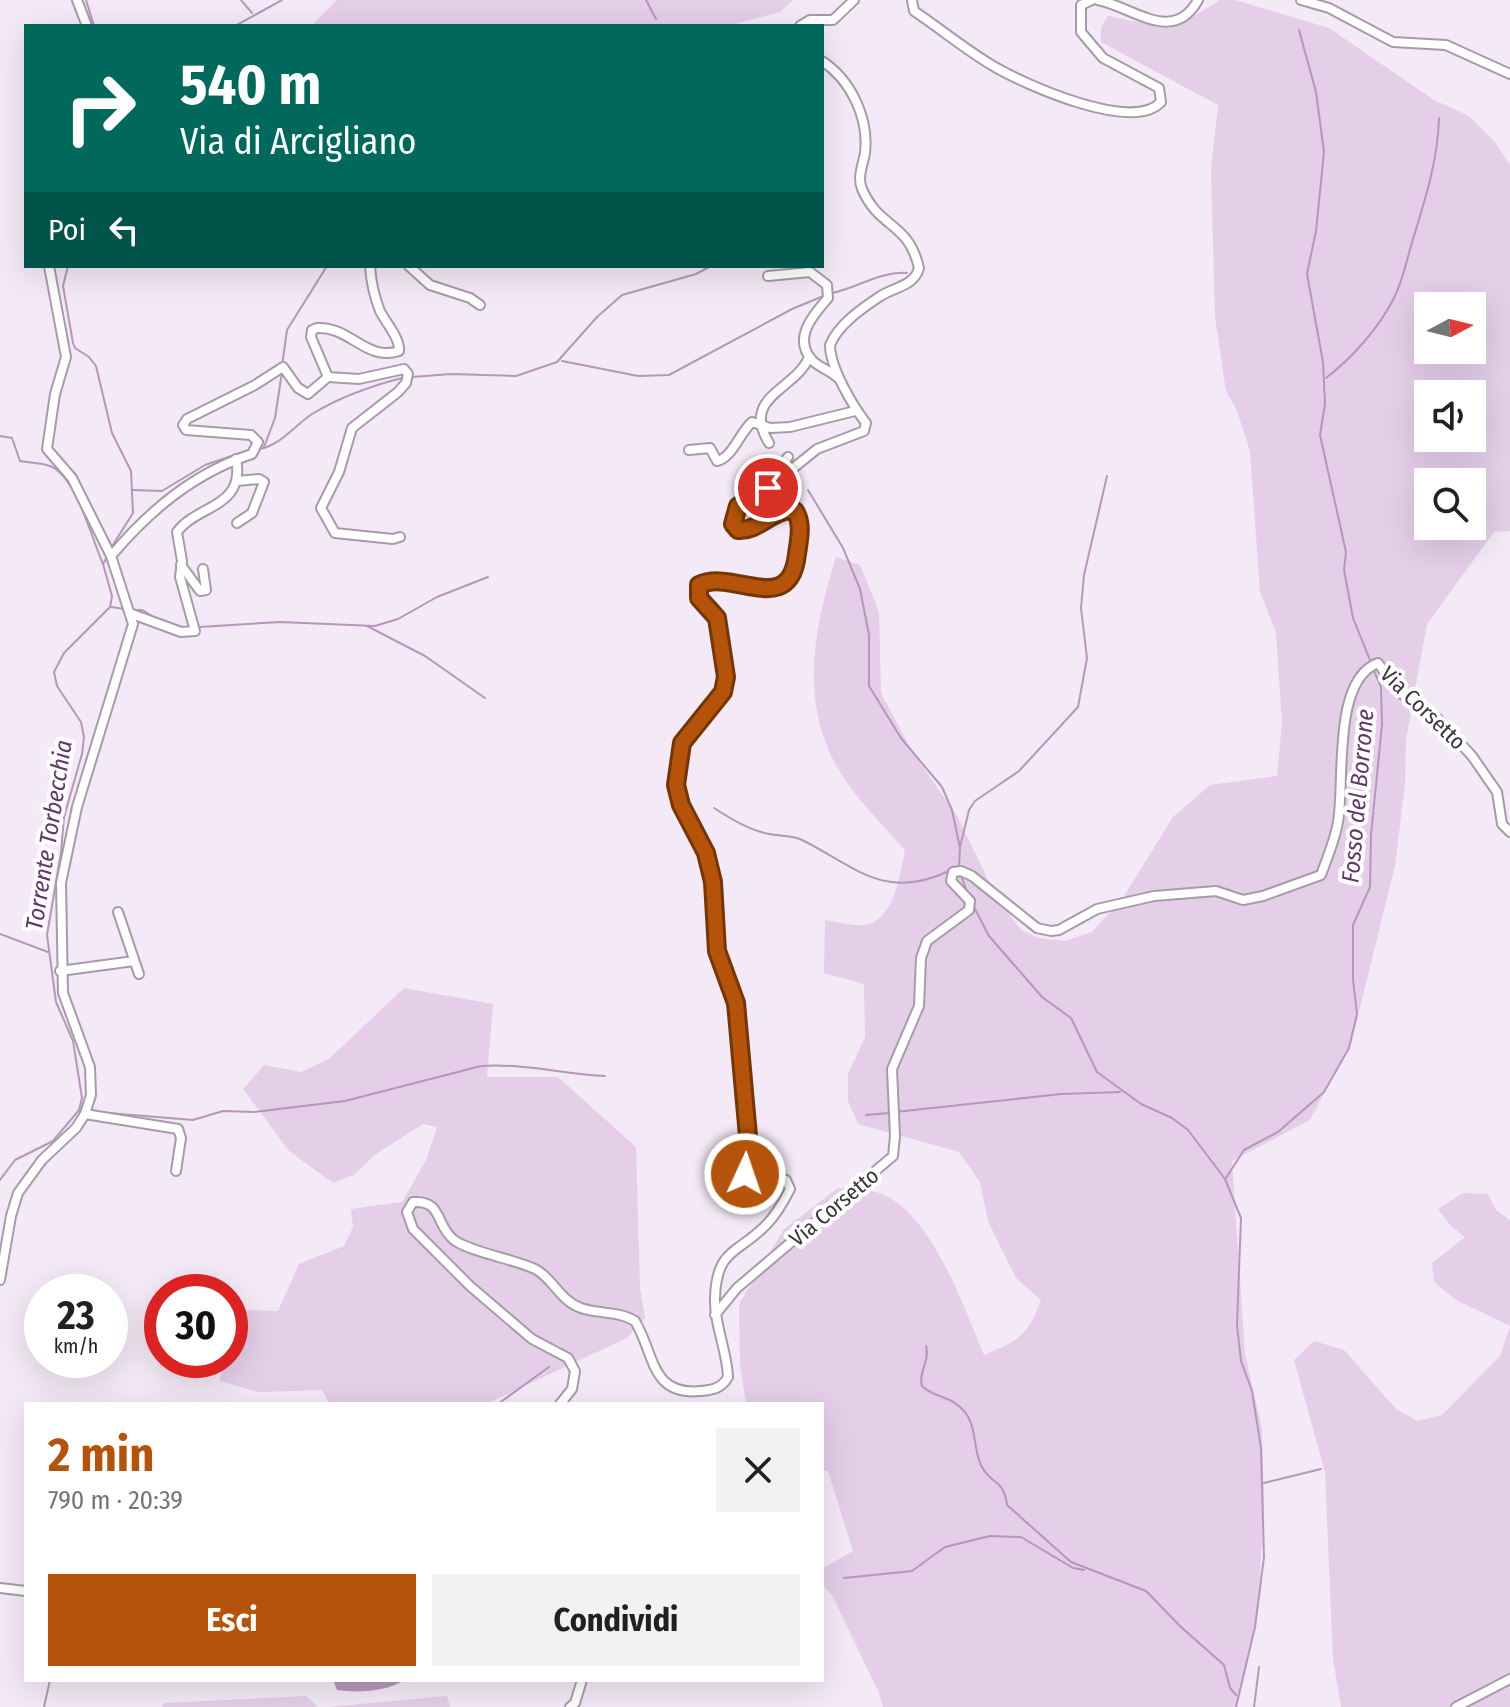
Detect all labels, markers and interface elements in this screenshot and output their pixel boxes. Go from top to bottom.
text: 540 m [180,52,321,119]
icon: right [48,56,152,160]
text: Via di Arcigliano [180,120,416,164]
icon: left [102,208,146,252]
text: Poi [48,212,86,248]
north arrow [1414,292,1486,364]
map controls [1414,292,1486,540]
button: sound [1414,380,1486,452]
pin [734,454,802,522]
icon: arrive [746,466,790,510]
button: search [1414,468,1486,540]
street label: Via Corsetto [1375,661,1471,755]
water label: Fosso del Borrone [1336,708,1380,884]
water label: Torrente Torbecchia [20,738,78,932]
position arrow [703,1132,787,1216]
street label: Via Corsetto [784,1162,884,1252]
speed limit sign: 30 [144,1274,248,1378]
text: 23 [57,1292,95,1340]
text: km/h [54,1334,98,1358]
text: 2 min [48,1426,154,1484]
button: close [716,1428,800,1512]
text: 790 m · 20:39 [48,1485,183,1516]
button: Esci [48,1574,416,1666]
button: Condividi [432,1574,800,1666]

